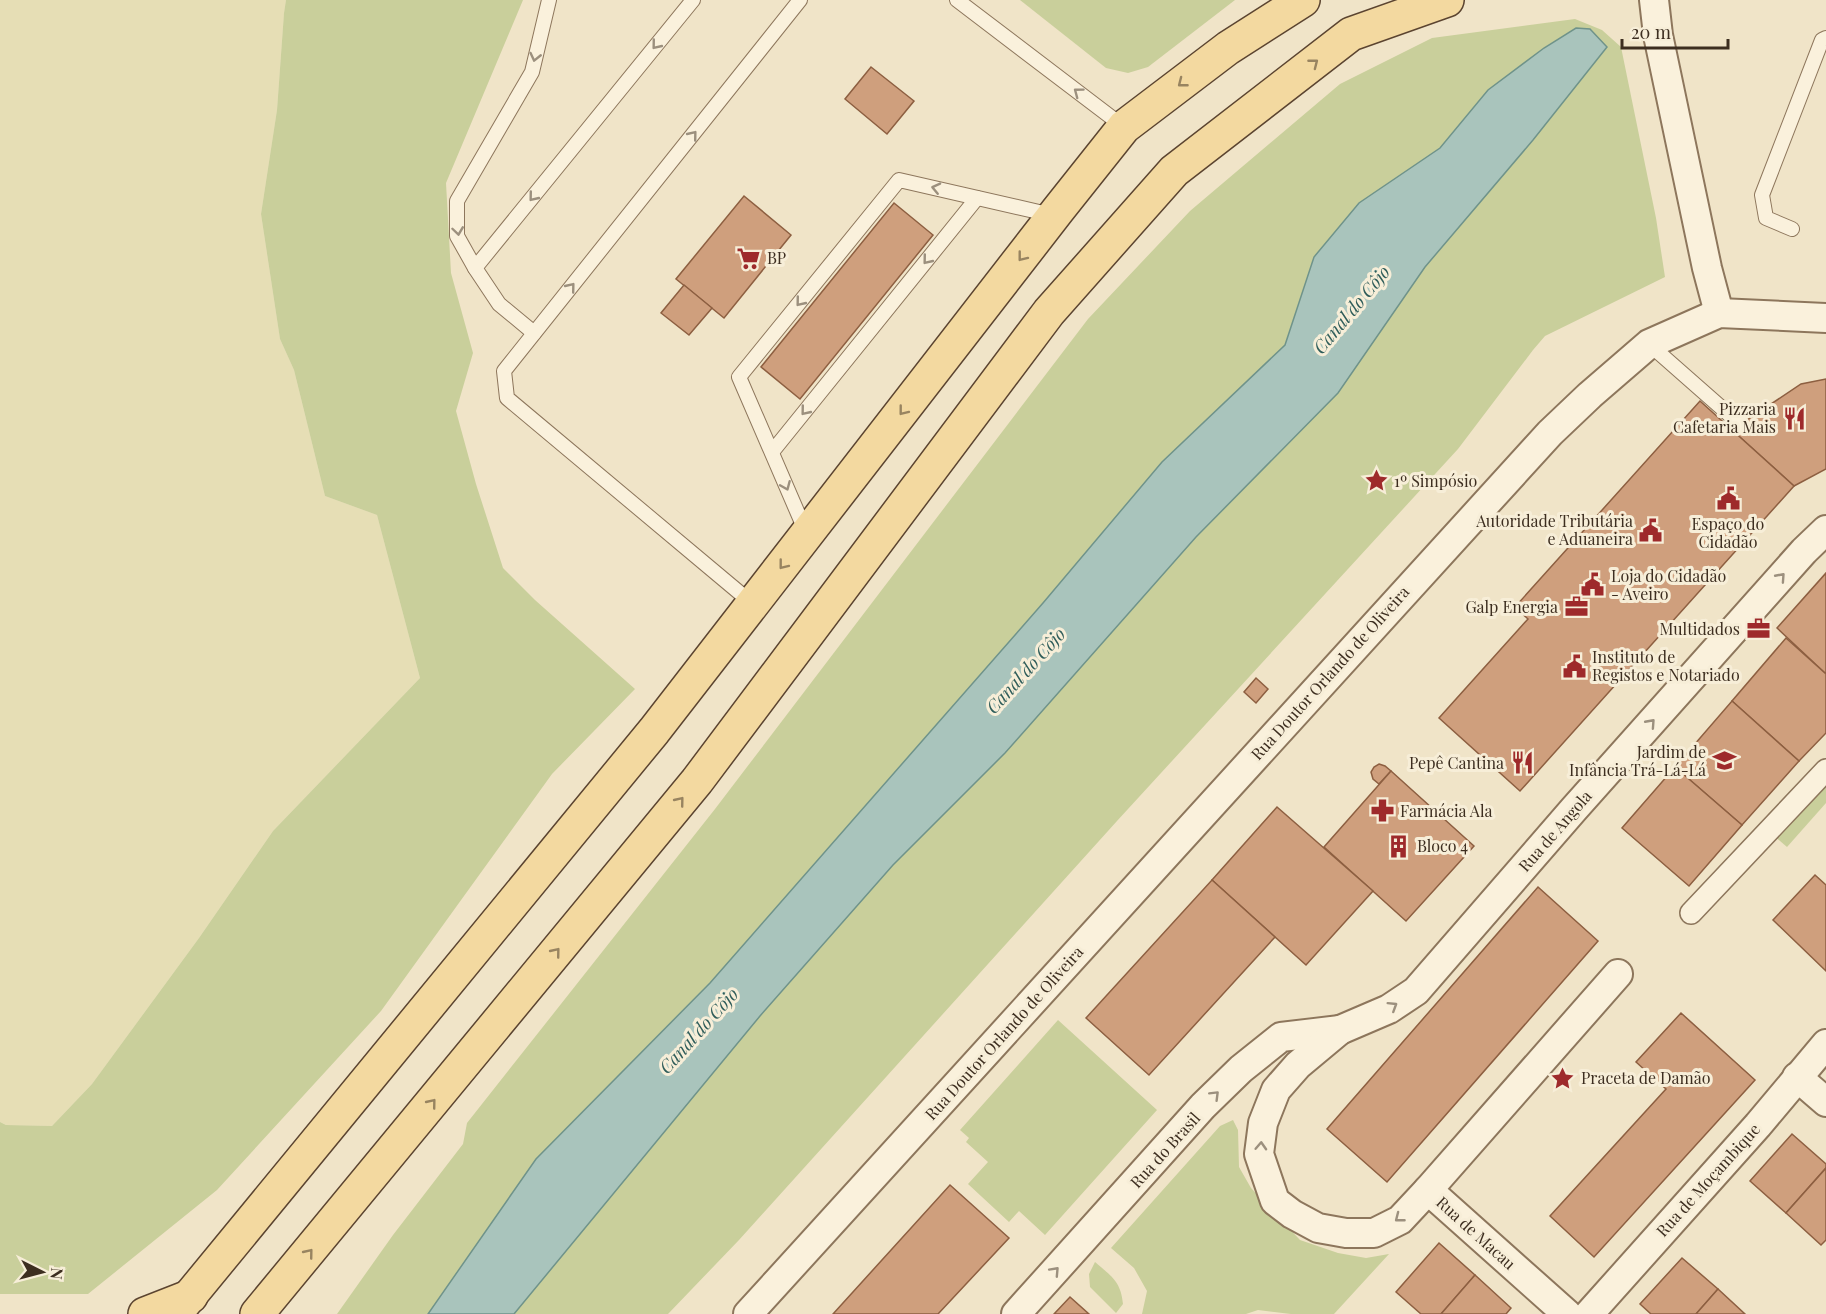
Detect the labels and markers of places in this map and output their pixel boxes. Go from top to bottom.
supermarket icon: BP [736,245,762,271]
place label: BP [767,247,786,268]
place label: Pizzaria Cafetaria Mais [1673,398,1776,437]
restaurant icon: Pizzaria Cafetaria Mais [1781,405,1807,431]
place icon: 1º Simpósio [1363,468,1389,494]
place label: 1º Simpósio [1394,470,1478,491]
public building icon: Espaço do Cidadão [1715,486,1741,512]
place label: Autoridade Tributária e Aduaneira [1475,510,1633,549]
place label: Espaço do Cidadão [1692,513,1765,552]
public building icon: Autoridade Tributária e Aduaneira [1638,517,1664,543]
place label: Loja do Cidadão - Aveiro [1611,565,1726,604]
public building icon: Loja do Cidadão - Aveiro [1580,572,1606,598]
office icon: Galp Energia [1563,594,1589,620]
place label: Galp Energia [1465,596,1558,617]
office icon: Multidados [1745,616,1771,642]
place label: Multidados [1660,618,1740,639]
place label: Instituto de Registos e Notariado [1592,646,1740,685]
public building icon: Instituto de Registos e Notariado [1561,653,1587,679]
place label: Jardim de Infância Trá-Lá-Lá [1569,741,1706,780]
school or university icon: Jardim de Infância Trá-Lá-Lá [1711,748,1737,774]
restaurant icon: Pepê Cantina [1509,750,1535,776]
place label: Pepê Cantina [1409,752,1504,773]
pharmacy icon: Farmácia Ala [1369,798,1395,824]
place label: Farmácia Ala [1400,800,1492,821]
building icon: Bloco 4 [1386,833,1412,859]
place label: Bloco 4 [1417,835,1468,856]
place icon: Praceta de Damão [1550,1065,1576,1091]
place label: Praceta de Damão [1581,1067,1711,1088]

